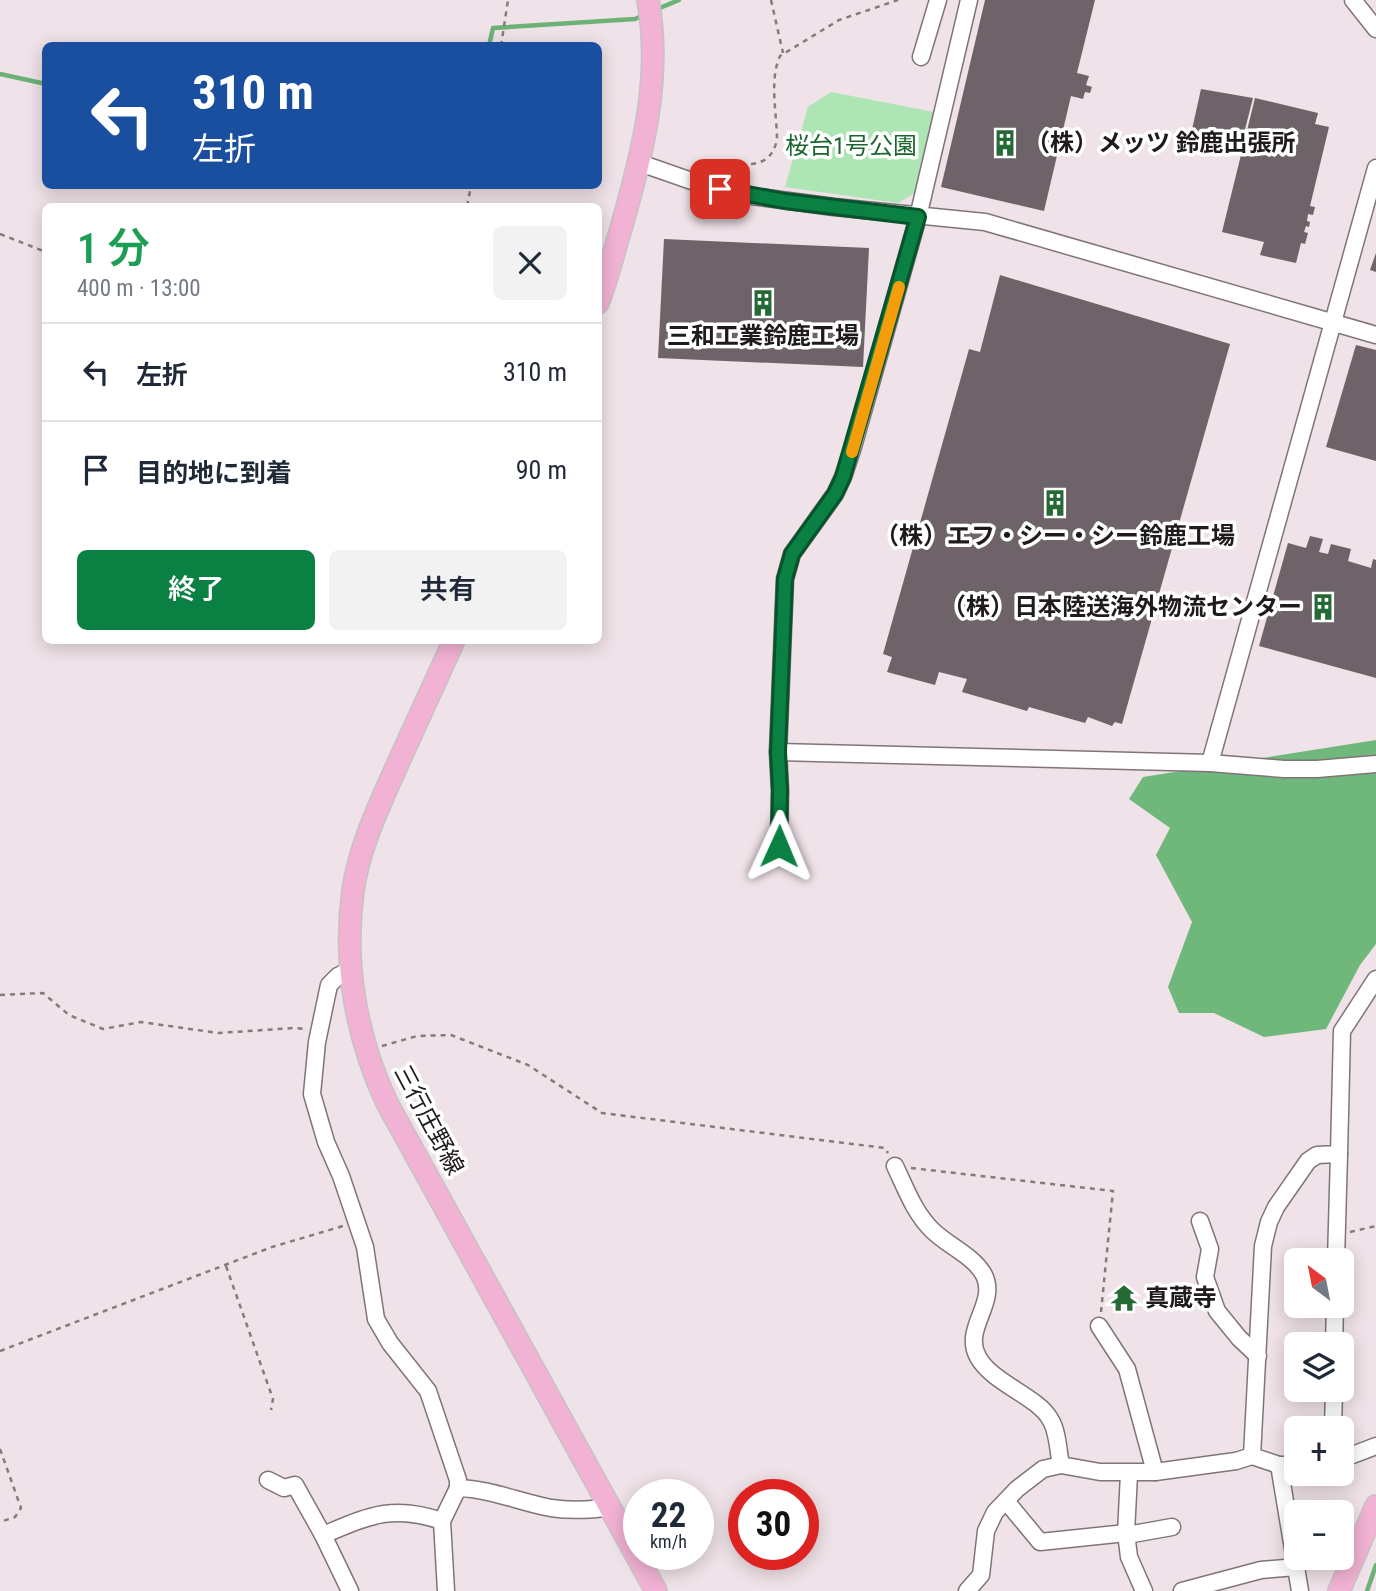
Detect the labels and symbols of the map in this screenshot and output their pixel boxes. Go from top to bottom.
building icon: （株）メッツ 鈴鹿出張所 [990,128,1020,158]
place label: （株）メッツ 鈴鹿出張所 [1026,129,1296,157]
park label: 桜台1号公園 [785,132,917,160]
pin [690,159,750,219]
building icon: 三和工業鈴鹿工場 [748,288,778,318]
place label: 三和工業鈴鹿工場 [667,322,859,350]
building icon: （株）エフ・シー・シー鈴鹿工場 [1040,488,1070,518]
place label: （株）エフ・シー・シー鈴鹿工場 [875,522,1235,550]
building icon: （株）日本陸送海外物流センター [1308,592,1338,622]
place label: （株）日本陸送海外物流センター [942,593,1302,621]
position arrow [742,809,816,883]
street label: 三行庄野線 [388,1060,470,1180]
north arrow [1284,1248,1354,1318]
temple icon: 真蔵寺 [1109,1283,1139,1313]
place label: 真蔵寺 [1145,1284,1217,1312]
speed limit sign: 30 [728,1479,819,1570]

